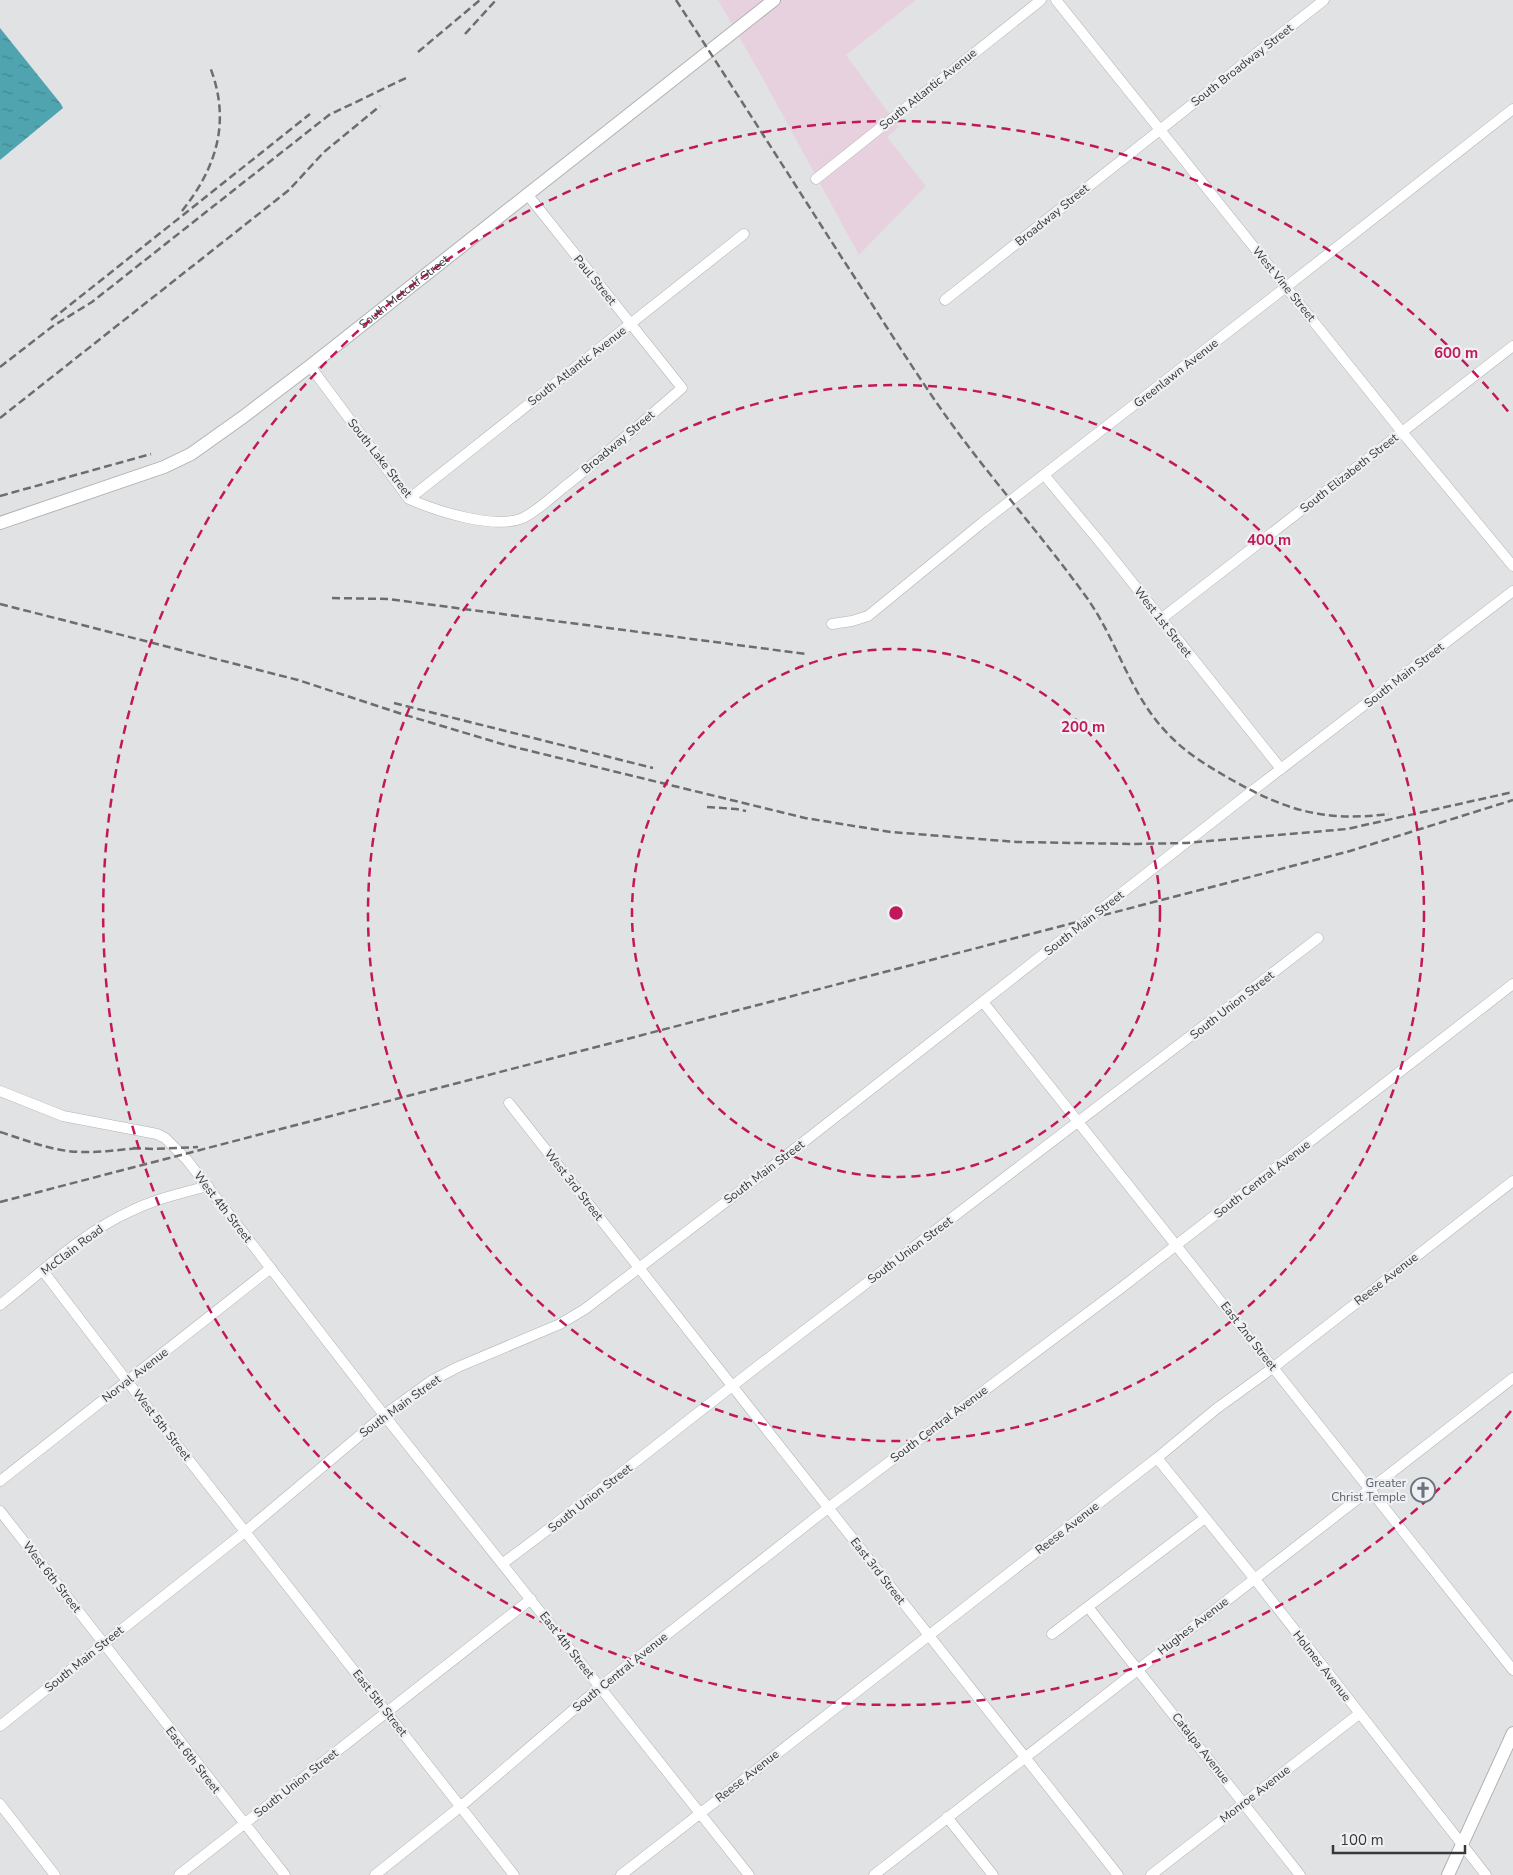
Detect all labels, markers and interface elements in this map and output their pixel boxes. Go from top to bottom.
street label: South Broadway Street [1188,20,1297,110]
street label: South Atlantic Avenue [876,45,980,133]
street label: Broadway Street [1012,180,1093,250]
street label: West Vine Street [1249,243,1320,325]
street label: South Metcalf Street [355,251,453,333]
street label: Paul Street [570,252,621,309]
street label: South Atlantic Avenue [524,322,630,410]
street label: Greenlawn Avenue [1130,335,1222,411]
text: 600 m [1434,343,1478,363]
street label: Broadway Street [578,406,658,477]
street label: South Lake Street [344,415,416,501]
street label: South Elizabeth Street [1297,429,1402,516]
text: 400 m [1247,530,1291,550]
street label: West 1st Street [1131,584,1196,661]
street label: South Main Street [1361,638,1448,711]
text: 200 m [1061,717,1105,737]
street label: South Main Street [1041,886,1128,959]
centre of rings [887,904,905,922]
street label: South Union Street [1187,967,1278,1043]
street label: South Main Street [720,1136,808,1208]
street label: South Central Avenue [1211,1136,1313,1222]
street label: West 3rd Street [541,1146,607,1224]
street label: West 4th Street [190,1168,256,1246]
street label: South Union Street [864,1212,956,1287]
street label: McClain Road [37,1221,107,1279]
street label: Reese Avenue [1351,1249,1421,1309]
street label: East 2nd Street [1217,1298,1281,1374]
street label: Norval Avenue [99,1344,171,1406]
street label: South Main Street [356,1371,445,1441]
street label: South Central Avenue [887,1382,991,1466]
street label: West 5th Street [129,1386,195,1464]
street label: South Union Street [545,1460,636,1536]
place label: Greater Christ Temple [1331,1475,1407,1505]
church icon: Greater Christ Temple [1410,1477,1436,1503]
street label: Reese Avenue [1032,1498,1102,1558]
street label: East 3rd Street [847,1534,910,1608]
street label: West 6th Street [19,1538,85,1616]
street label: Hughes Avenue [1154,1593,1232,1659]
street label: East 4th Street [536,1608,599,1682]
street label: South Main Street [41,1622,127,1696]
street label: Holmes Avenue [1289,1627,1355,1705]
street label: South Central Avenue [569,1629,671,1715]
street label: East 5th Street [349,1666,412,1740]
street label: Catalpa Avenue [1168,1709,1234,1787]
street label: East 6th Street [162,1723,225,1797]
street label: South Union Street [251,1745,342,1821]
street label: Reese Avenue [712,1746,782,1806]
street label: Monroe Avenue [1217,1762,1293,1826]
scale bar [1333,1822,1466,1854]
text: 100 m [1340,1830,1384,1850]

